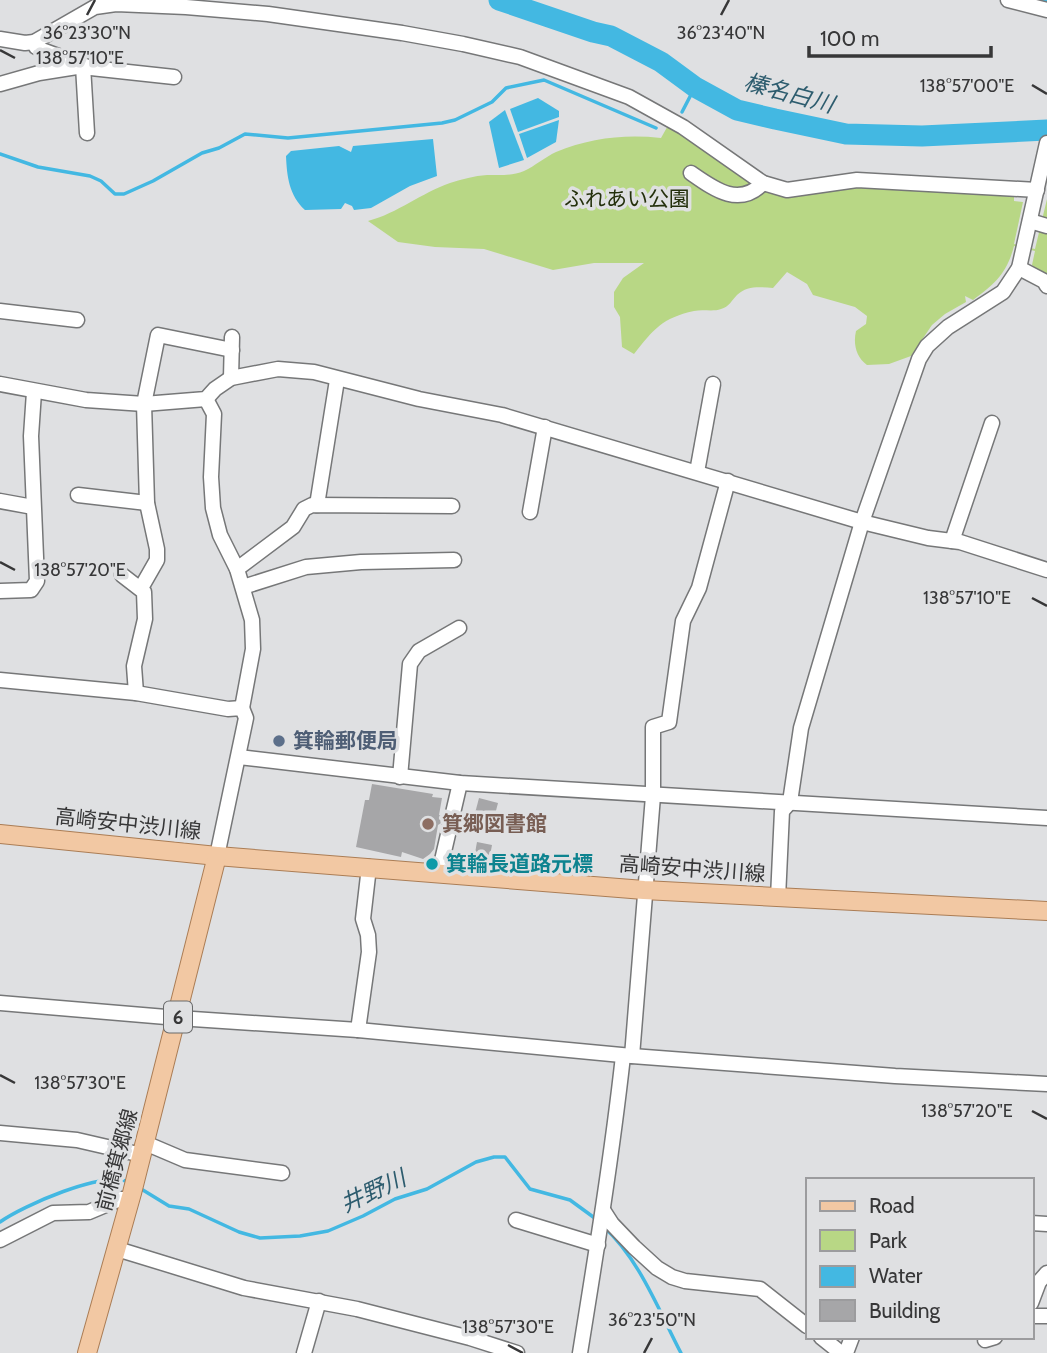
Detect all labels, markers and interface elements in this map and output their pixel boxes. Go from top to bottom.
scale bar [809,14,991,58]
text: 36°23'30"N [43,22,131,44]
text: 36°23'40"N [677,22,765,44]
text: 100 m [820,26,879,51]
text: 138°57'10"E [36,47,124,69]
water label: 榛名白川 [741,68,840,119]
text: 138°57'00"E [920,75,1014,97]
park label: ふれあい公園 [564,186,690,211]
text: 138°57'20"E [34,559,126,581]
text: 138°57'10"E [923,587,1011,609]
place label: 箕輪郵便局 [293,728,398,753]
marker: 箕輪郵便局 [271,733,287,749]
street label: 高崎安中渋川線 [54,803,202,844]
place label: 箕郷図書館 [442,811,547,836]
marker: 箕郷図書館 [420,816,436,832]
place label: 箕輪長道路元標 [446,851,593,876]
street label: 高崎安中渋川線 [618,851,766,886]
marker: 箕輪長道路元標 [424,856,440,872]
road number: 6 [164,1001,192,1032]
text: 138°57'30"E [34,1072,126,1094]
text: 138°57'20"E [921,1100,1013,1122]
street label: 前橋箕郷線 [91,1106,142,1214]
water label: 井野川 [336,1162,413,1218]
legend [806,1178,1033,1339]
text: Road [869,1193,915,1218]
text: Park [869,1228,907,1253]
text: Water [869,1263,923,1288]
text: Building [869,1298,941,1323]
text: 36°23'50"N [608,1309,696,1331]
text: 138°57'30"E [462,1316,554,1338]

